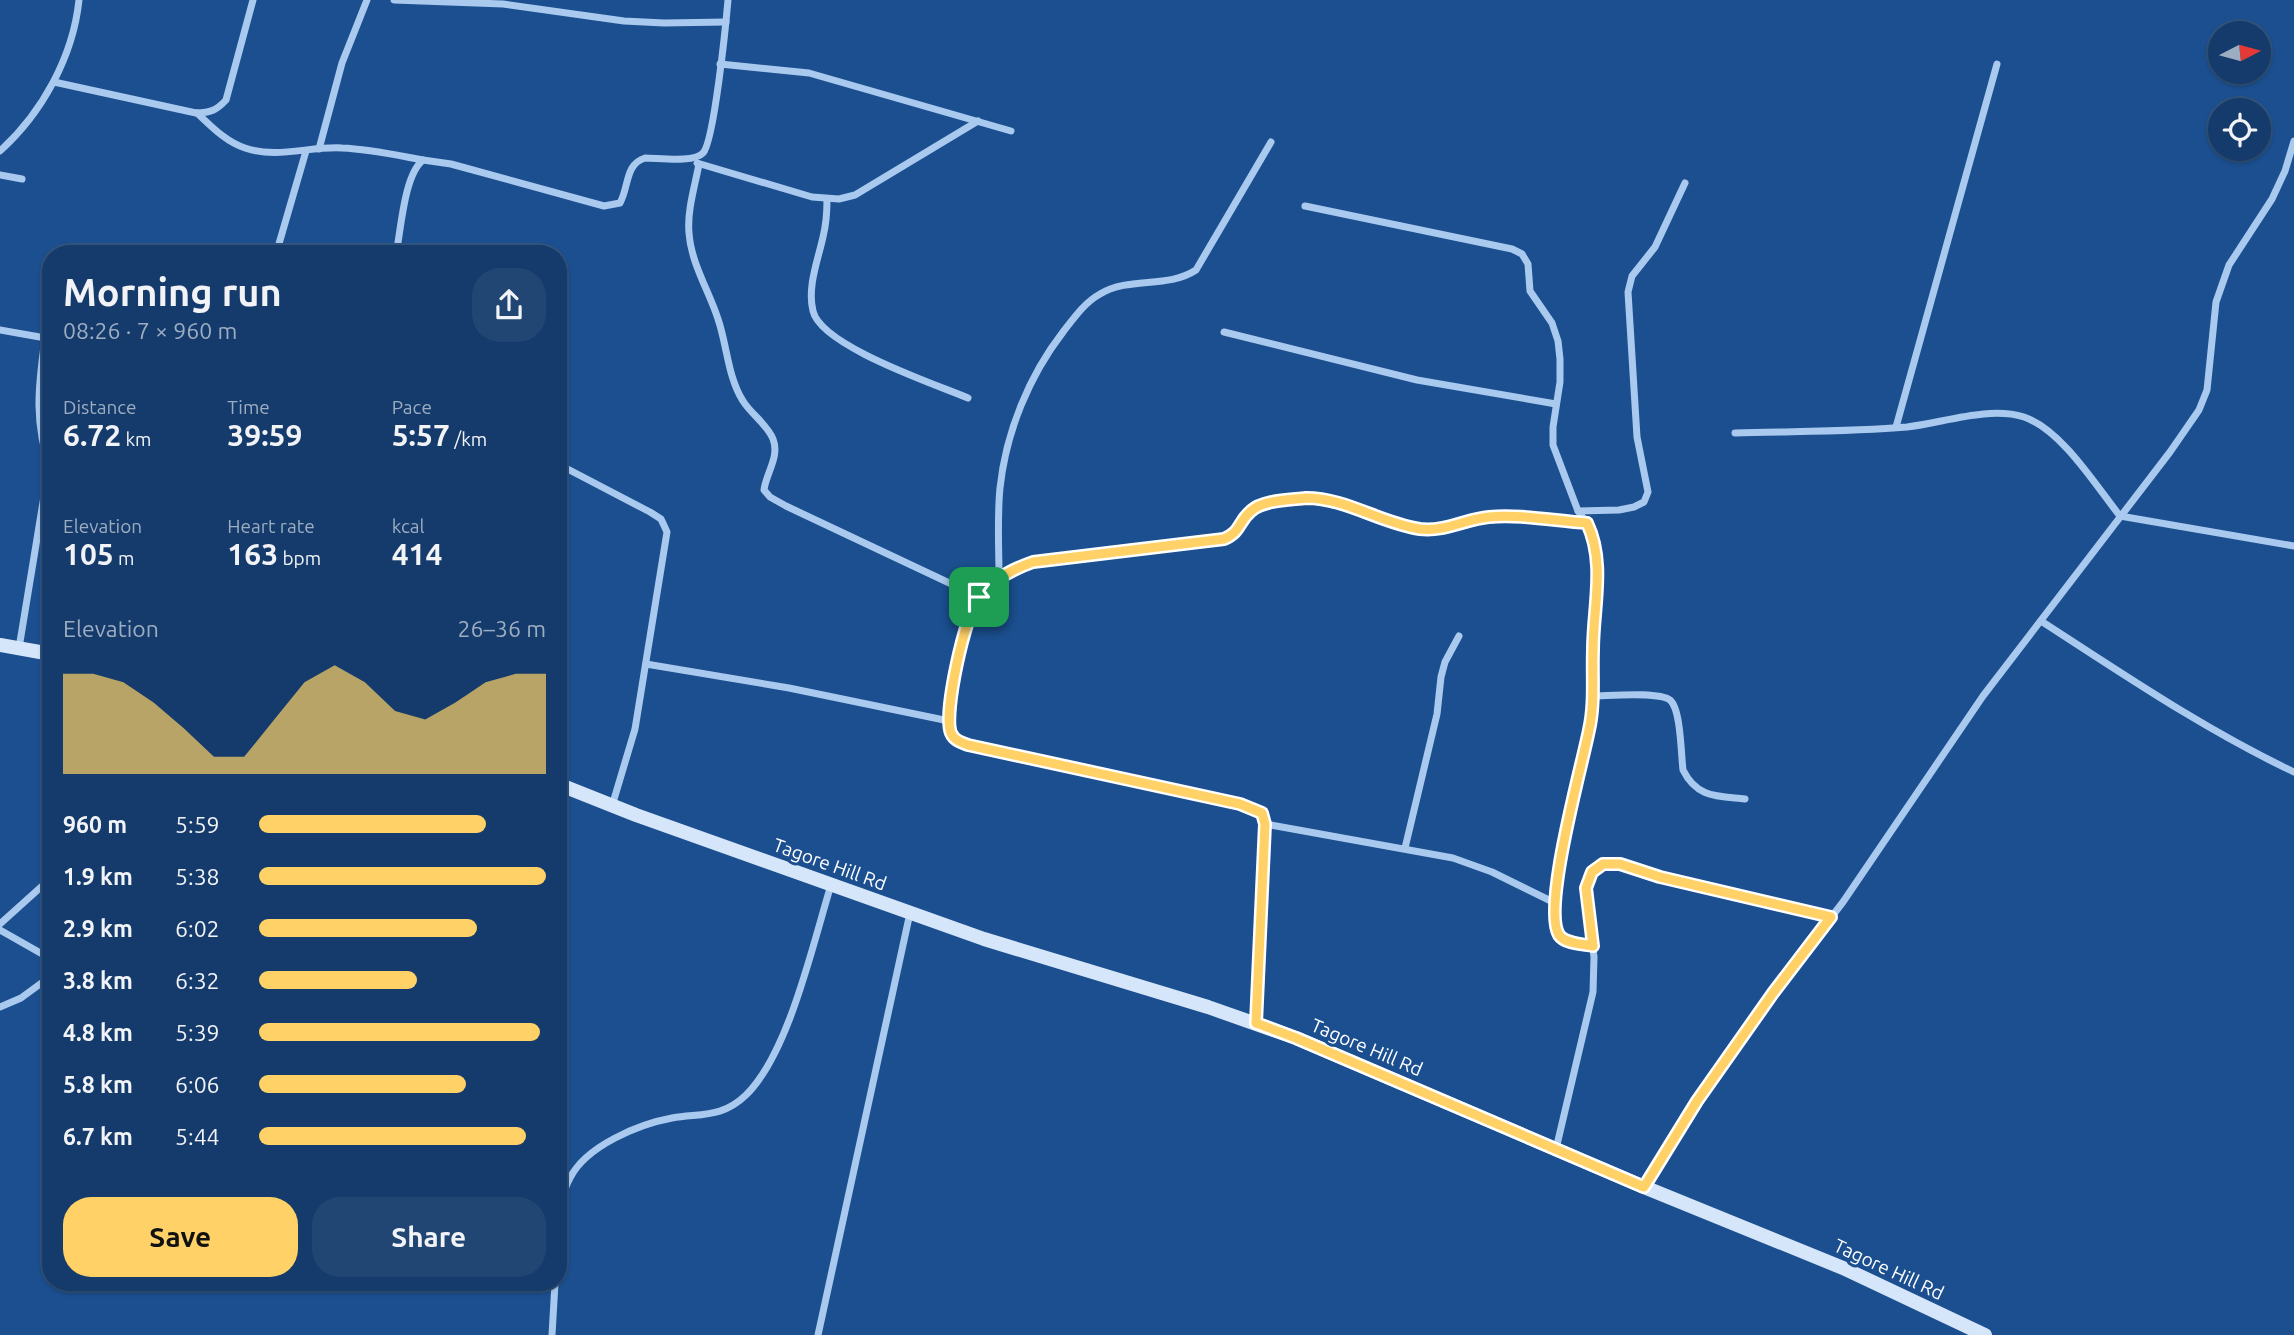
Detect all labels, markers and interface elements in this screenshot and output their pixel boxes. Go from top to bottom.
north arrow [2208,21,2272,84]
map controls [2208,21,2271,161]
button: locate [2208,98,2271,161]
button: share [472,268,546,342]
text: Morning run [63,271,282,313]
text: 08:26 · 7 × 960 m [63,318,237,343]
text: Distance [63,396,137,418]
text: Time [227,396,270,418]
text: Pace [392,396,432,418]
text: 6.72 [63,418,121,452]
text: 39:59 [227,418,302,452]
text: 5:57 [392,418,450,452]
text: km [121,428,151,450]
text: /km [450,428,487,450]
text: Elevation [63,515,142,537]
text: Heart rate [227,515,315,537]
text: kcal [392,515,424,537]
text: 105 [63,537,114,571]
text: 163 [227,537,278,571]
text: 414 [392,537,442,571]
text: m [114,547,135,569]
text: bpm [278,547,321,569]
pin [949,567,1009,627]
icon: arrive [960,578,998,616]
text: Elevation [63,616,159,641]
text: 26–36 m [458,616,546,641]
text: 960 m [63,812,127,837]
text: 5:59 [175,812,220,837]
street label: Tagore Hill Rd [770,833,890,895]
text: 1.9 km [63,864,133,889]
text: 5:38 [175,864,220,889]
text: 2.9 km [63,916,133,941]
text: 6:02 [175,916,220,941]
text: 3.8 km [63,968,133,993]
text: 6:32 [175,968,220,993]
street label: Tagore Hill Rd [1308,1014,1426,1080]
text: 4.8 km [63,1020,133,1045]
text: 5:39 [175,1020,220,1045]
text: 5.8 km [63,1072,133,1097]
text: 6:06 [175,1072,220,1097]
text: 6.7 km [63,1124,133,1149]
text: 5:44 [175,1124,220,1149]
button: Save [63,1197,298,1277]
button: Share [312,1197,546,1277]
street label: Tagore Hill Rd [1831,1234,1947,1304]

